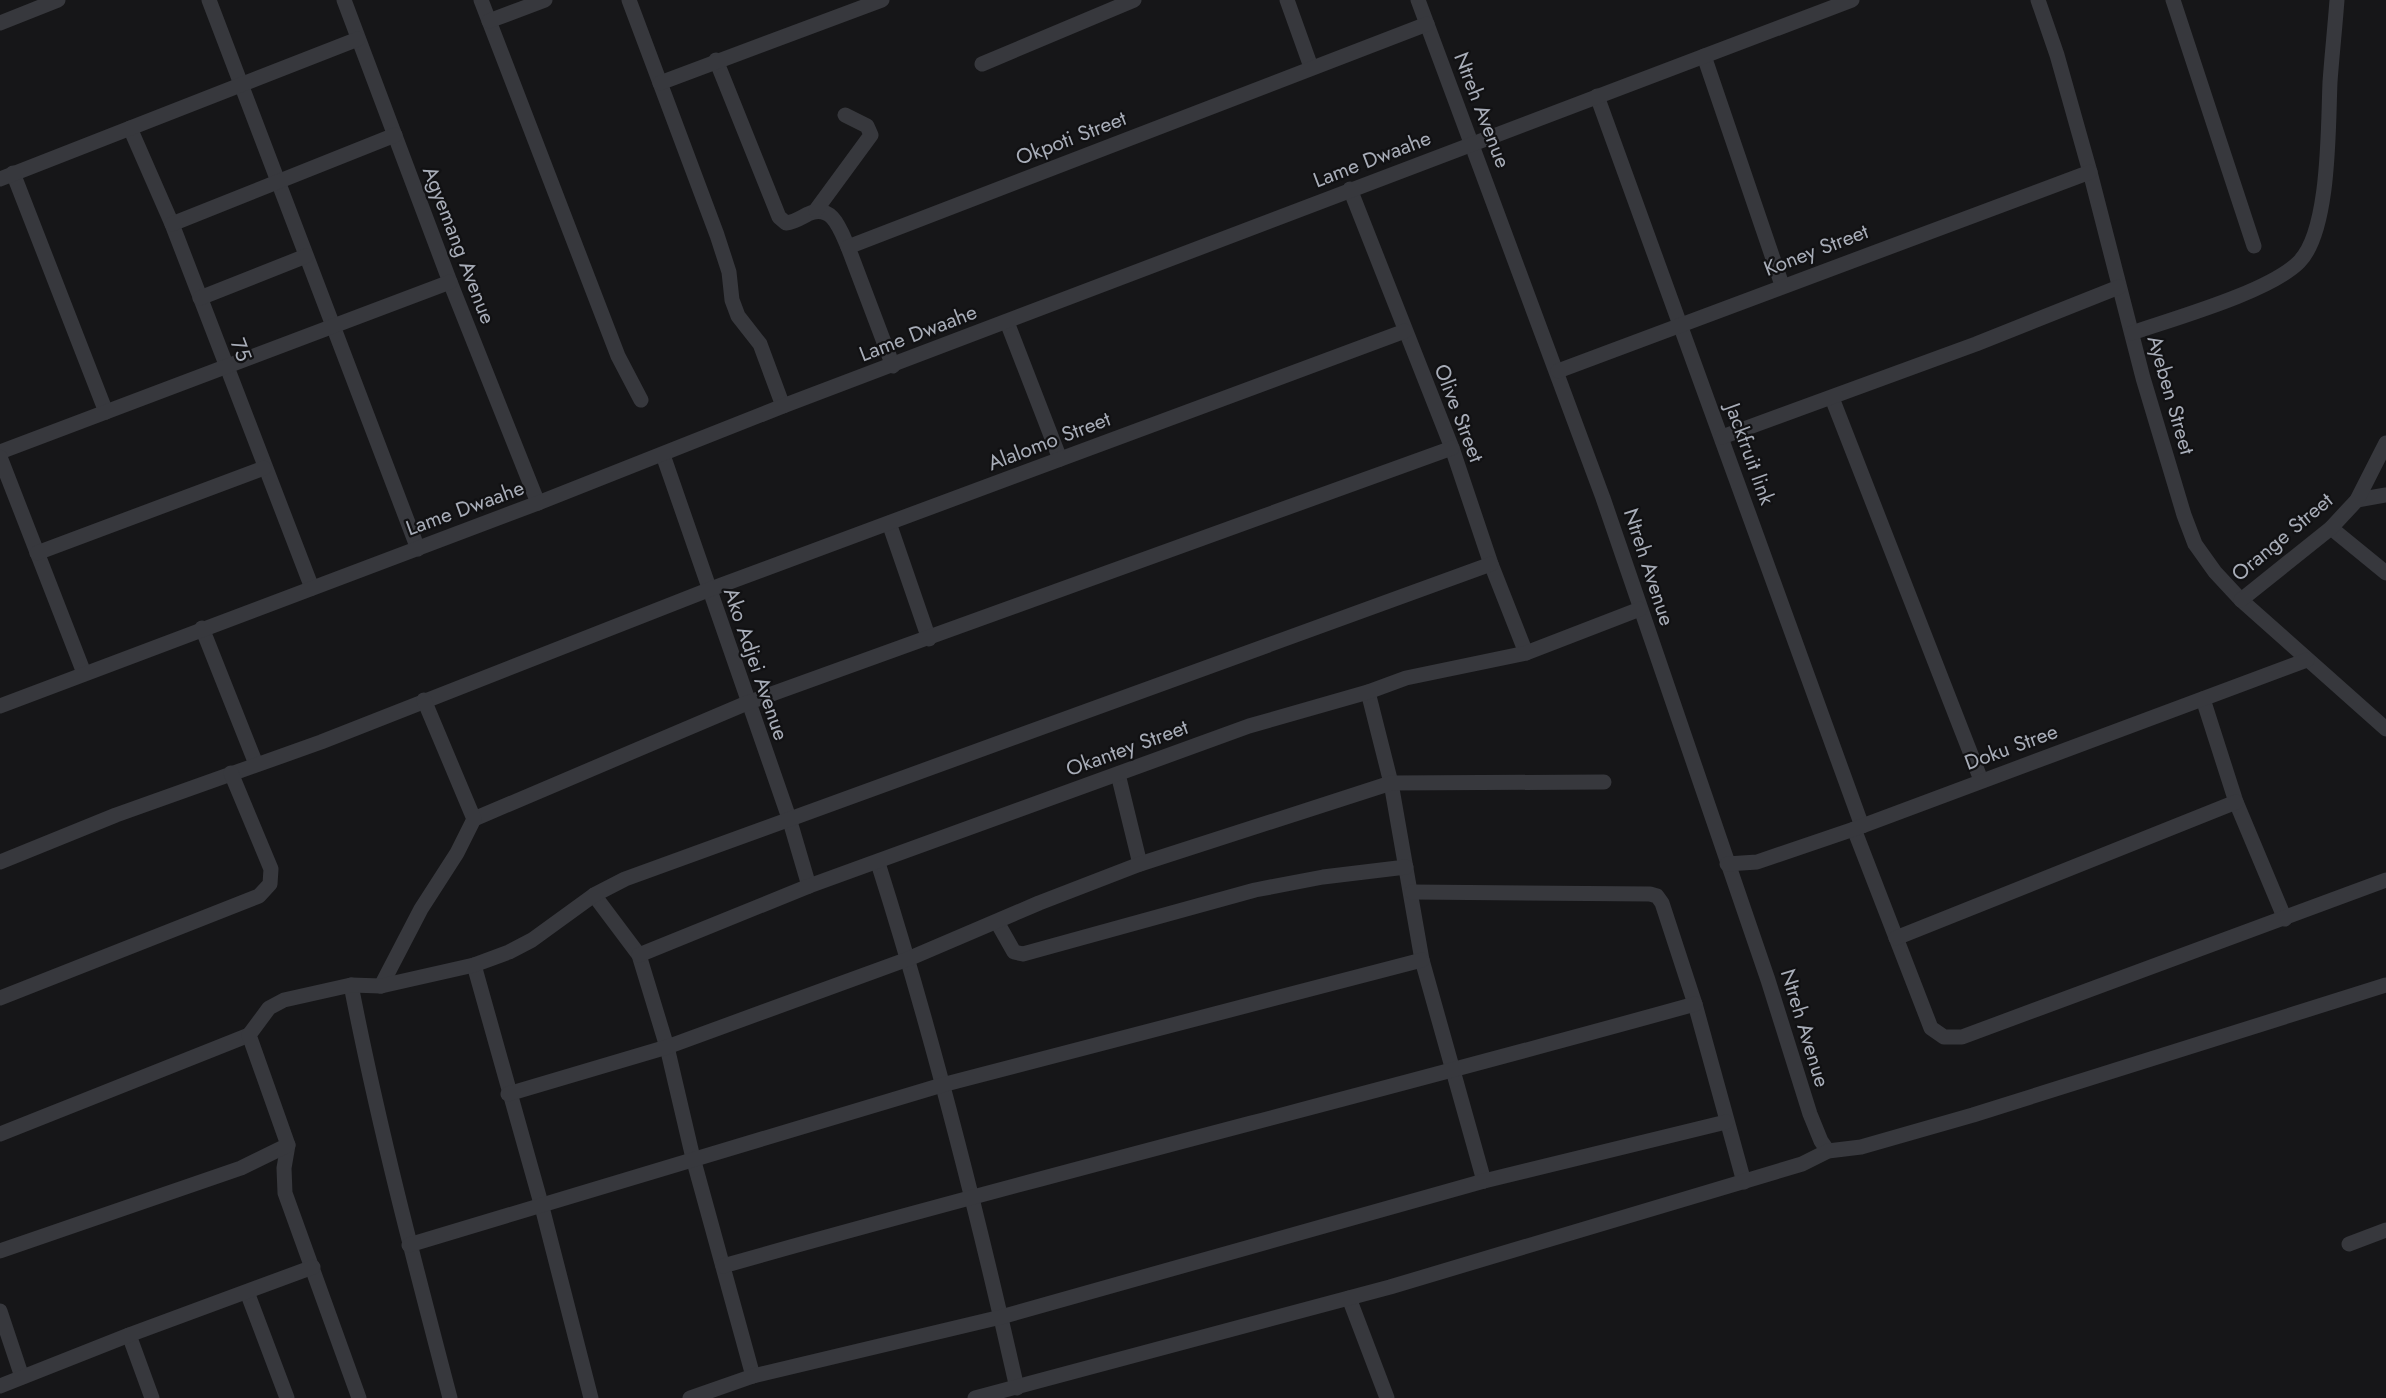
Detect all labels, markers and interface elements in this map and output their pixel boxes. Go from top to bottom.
street label: Ntreh Avenue [1446,48,1518,172]
street label: Okpoti Street [1011,103,1131,173]
street label: Lame Dwaahe [1309,123,1435,195]
street label: Agyemang Avenue [415,162,503,328]
street label: Koney Street [1759,216,1873,284]
street label: Lame Dwaahe [855,297,981,369]
street label: Ayeben Street [2140,332,2202,458]
street label: 75 [223,334,259,366]
street label: Olive Street [1427,360,1491,466]
street label: Jackfruit link [1717,396,1782,510]
street label: Alalomo Street [983,404,1115,478]
street label: Lame Dwaahe [402,473,529,543]
street label: Orange Street [2225,486,2339,588]
street label: Ntreh Avenue [1616,504,1682,630]
street label: Ako Adjei Avenue [716,584,796,745]
street label: Okantey Street [1062,712,1192,784]
street label: Doku Stree [1960,716,2062,778]
street label: Ntreh Avenue [1773,965,1837,1091]

